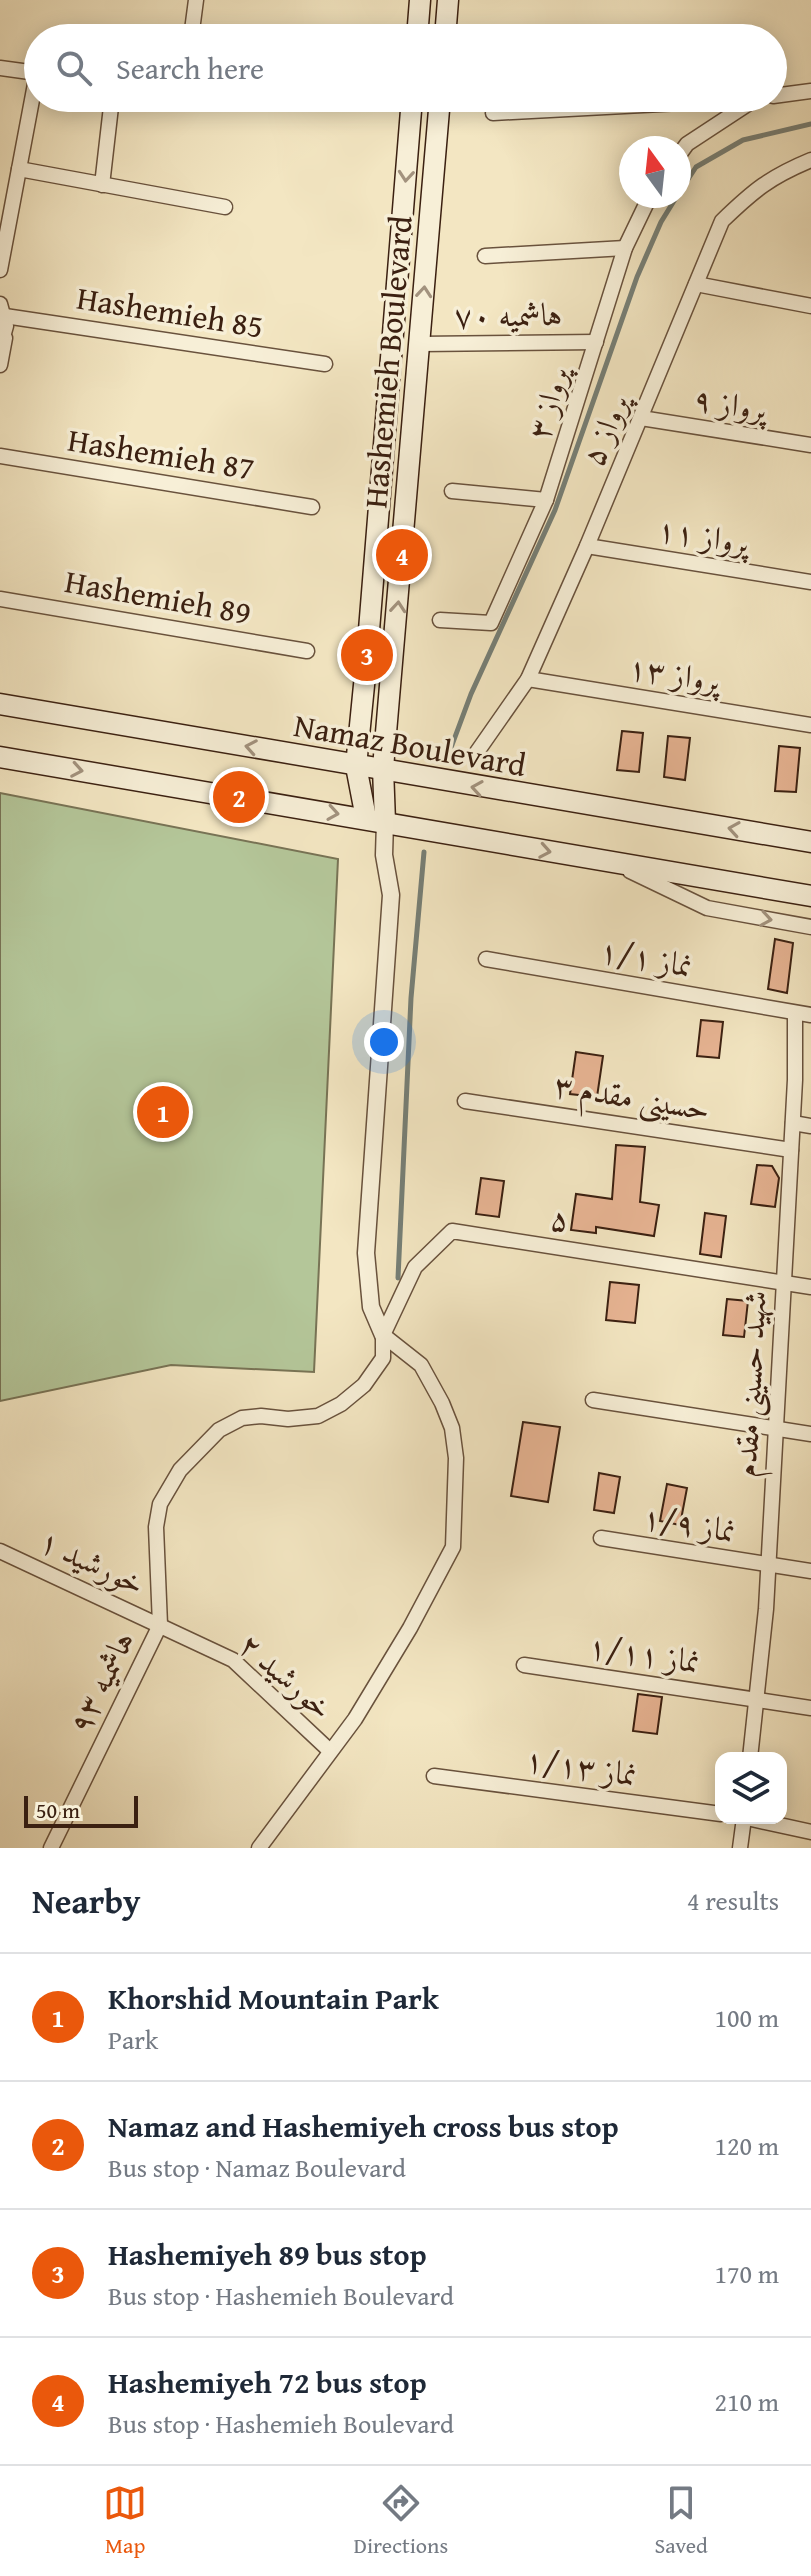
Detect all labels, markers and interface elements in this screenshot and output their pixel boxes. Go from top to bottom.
search box [24,24,787,112]
icon: search [52,46,96,90]
text: Search here [116,46,264,90]
north arrow [619,136,691,208]
one-way arrow [398,170,415,183]
street label: Hashemieh Boulevard [351,214,424,510]
street label: Hashemieh 85 [74,274,267,349]
one-way arrow [415,285,432,298]
street label: هاشمیه ۷۰ [453,290,563,339]
street label: پرواز ۳ [514,358,582,445]
street label: پرواز ۹ [690,375,773,433]
street label: پرواز ۵ [569,384,642,473]
street label: Hashemieh 87 [65,416,258,491]
street label: پرواز ۱۱ [654,505,756,566]
pin: 4 [376,525,428,585]
street label: Hashemieh 89 [61,557,255,636]
one-way arrow [389,600,406,613]
pin: 3 [341,625,393,685]
street label: پرواز ۱۳ [625,643,727,704]
street label: Namaz Boulevard [291,701,530,788]
one-way arrow [245,740,258,757]
one-way arrow [70,761,84,778]
pin: 2 [213,767,265,827]
one-way arrow [471,780,484,797]
one-way arrow [326,804,340,821]
one-way arrow [727,822,741,839]
one-way arrow [538,842,552,859]
one-way arrow [760,910,773,927]
street label: نماز ۱/۱ [596,926,696,989]
your location [364,1022,404,1062]
street label: حسینی مقدم ۳ [550,1061,713,1137]
pin: 1 [137,1082,189,1142]
street label: ۵ [547,1194,573,1243]
street label: شهید حسینی مقدم [721,1289,783,1479]
street label: نماز ۱/۹ [639,1493,739,1554]
street label: خورشید ۱ [32,1517,153,1606]
street label: خورشید ۲ [229,1621,344,1730]
street label: نماز ۱/۱۱ [585,1622,703,1685]
street label: هاشمیه ۹۳ [56,1623,145,1741]
street label: نماز ۱/۱۳ [522,1735,640,1798]
map controls [715,1752,787,1824]
button: layers [715,1752,787,1824]
scale bar [24,1792,138,1828]
text: 50 m [36,1794,80,1826]
text: Nearby [32,1876,141,1925]
text: 4 results [687,1881,779,1920]
text: Khorshid Mountain Park [108,1976,439,2020]
text: 1 [51,1998,65,2037]
text: 100 m [714,1998,779,2037]
text: Park [108,2020,158,2059]
text: Namaz and Hashemiyeh cross bus stop [108,2104,619,2148]
text: 2 [51,2126,65,2165]
text: 120 m [714,2126,779,2165]
text: Bus stop · Namaz Boulevard [108,2148,406,2187]
text: Hashemiyeh 89 bus stop [108,2232,426,2276]
text: 3 [51,2254,65,2293]
text: 170 m [714,2254,779,2293]
text: Bus stop · Hashemieh Boulevard [108,2276,454,2315]
text: Hashemiyeh 72 bus stop [108,2360,426,2404]
text: 4 [51,2382,65,2421]
text: 210 m [714,2382,779,2421]
text: Bus stop · Hashemieh Boulevard [108,2404,454,2443]
tab: Map [103,2481,147,2561]
tab: Directions [354,2481,448,2561]
tab: Saved [655,2481,708,2561]

